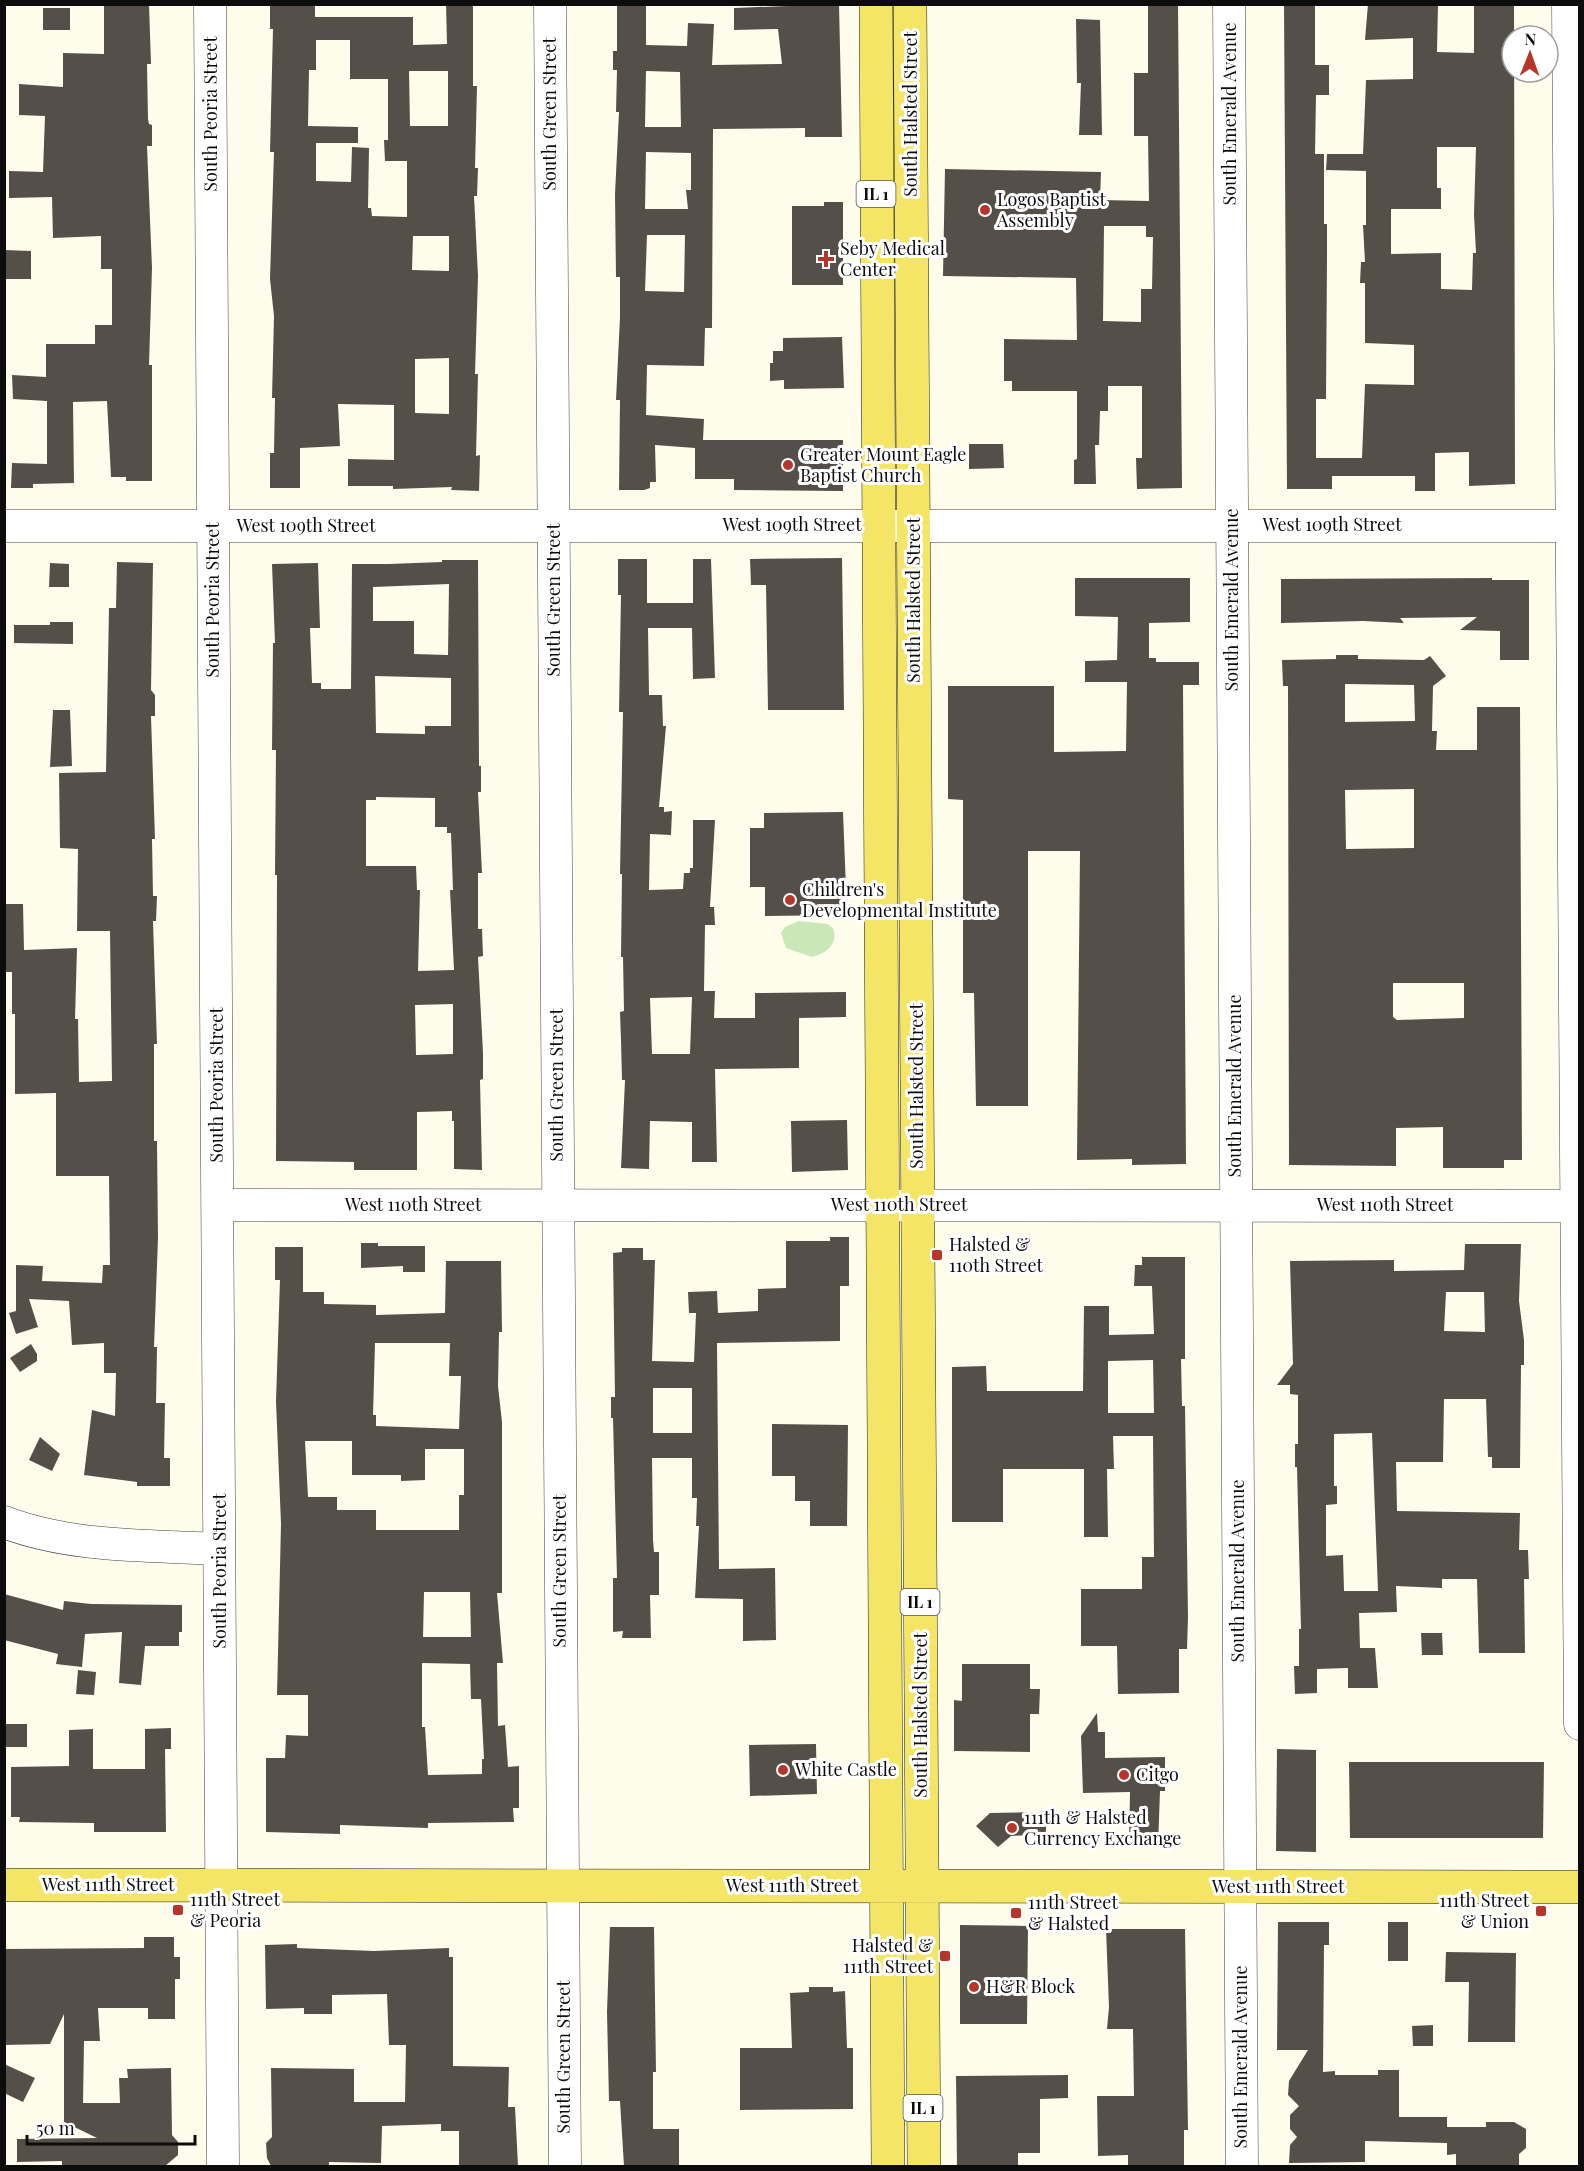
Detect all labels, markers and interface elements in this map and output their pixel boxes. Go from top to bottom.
street label: South Emerald Avenue [1217,22,1241,206]
north arrow [1500,24,1560,84]
text: N [1524,28,1537,49]
street label: South Halsted Street [898,30,922,197]
street label: South Peoria Street [198,36,222,192]
street label: South Green Street [537,37,561,191]
road number: IL 1 [856,181,896,207]
place label: Logos Baptist Assembly [996,187,1106,232]
marker: Logos Baptist Assembly [978,203,992,217]
place label: Seby Medical Center [840,236,945,281]
marker: Seby Medical Center [817,250,835,268]
place label: Greater Mount Eagle Baptist Church [800,442,966,487]
marker: Greater Mount Eagle Baptist Church [781,458,795,472]
street label: South Emerald Avenue [1219,508,1243,692]
street label: West 109th Street [721,512,862,536]
street label: West 109th Street [1261,512,1402,536]
street label: West 109th Street [235,513,376,537]
street label: South Halsted Street [901,516,925,683]
street label: South Peoria Street [200,522,224,678]
street label: South Green Street [541,523,565,677]
place label: Children's Developmental Institute [802,877,997,922]
marker: Children's Developmental Institute [783,893,797,907]
street label: South Emerald Avenue [1222,994,1246,1178]
street label: South Halsted Street [904,1002,928,1169]
street label: South Peoria Street [204,1007,228,1163]
street label: South Green Street [544,1008,568,1162]
street label: West 110th Street [344,1192,482,1216]
street label: West 110th Street [830,1192,968,1216]
street label: West 110th Street [1316,1192,1454,1216]
place label: Halsted & 110th Street [949,1232,1044,1277]
marker: Halsted & 110th Street [930,1248,944,1262]
street label: South Emerald Avenue [1225,1479,1249,1663]
street label: South Peoria Street [207,1493,231,1649]
street label: South Green Street [547,1494,571,1648]
road number: IL 1 [900,1589,940,1615]
street label: South Halsted Street [908,1631,932,1798]
place label: White Castle [794,1757,897,1781]
place label: Citgo [1136,1762,1179,1786]
marker: White Castle [776,1763,790,1777]
marker: Citgo [1117,1768,1131,1782]
place label: 111th & Halsted Currency Exchange [1024,1805,1181,1850]
marker: 111th & Halsted Currency Exchange [1005,1821,1019,1835]
street label: West 111th Street [41,1872,175,1896]
street label: West 111th Street [725,1873,859,1897]
street label: West 111th Street [1211,1874,1345,1898]
place label: 111th Street & Peoria [190,1887,280,1932]
place label: 111th Street & Union [1439,1888,1530,1933]
place label: 111th Street & Halsted [1028,1890,1118,1935]
marker: 111th Street & Peoria [171,1903,185,1917]
marker: 111th Street & Union [1534,1904,1548,1918]
marker: 111th Street & Halsted [1009,1906,1023,1920]
place label: Halsted & 111th Street [843,1933,934,1978]
marker: Halsted & 111th Street [938,1949,952,1963]
street label: South Emerald Avenue [1228,1965,1252,2149]
place label: H&R Block [986,1974,1075,1998]
street label: South Green Street [551,1980,575,2134]
marker: H&R Block [967,1980,981,1994]
road number: IL 1 [904,2095,942,2121]
scale bar [27,2108,195,2146]
text: 50 m [36,2116,75,2140]

